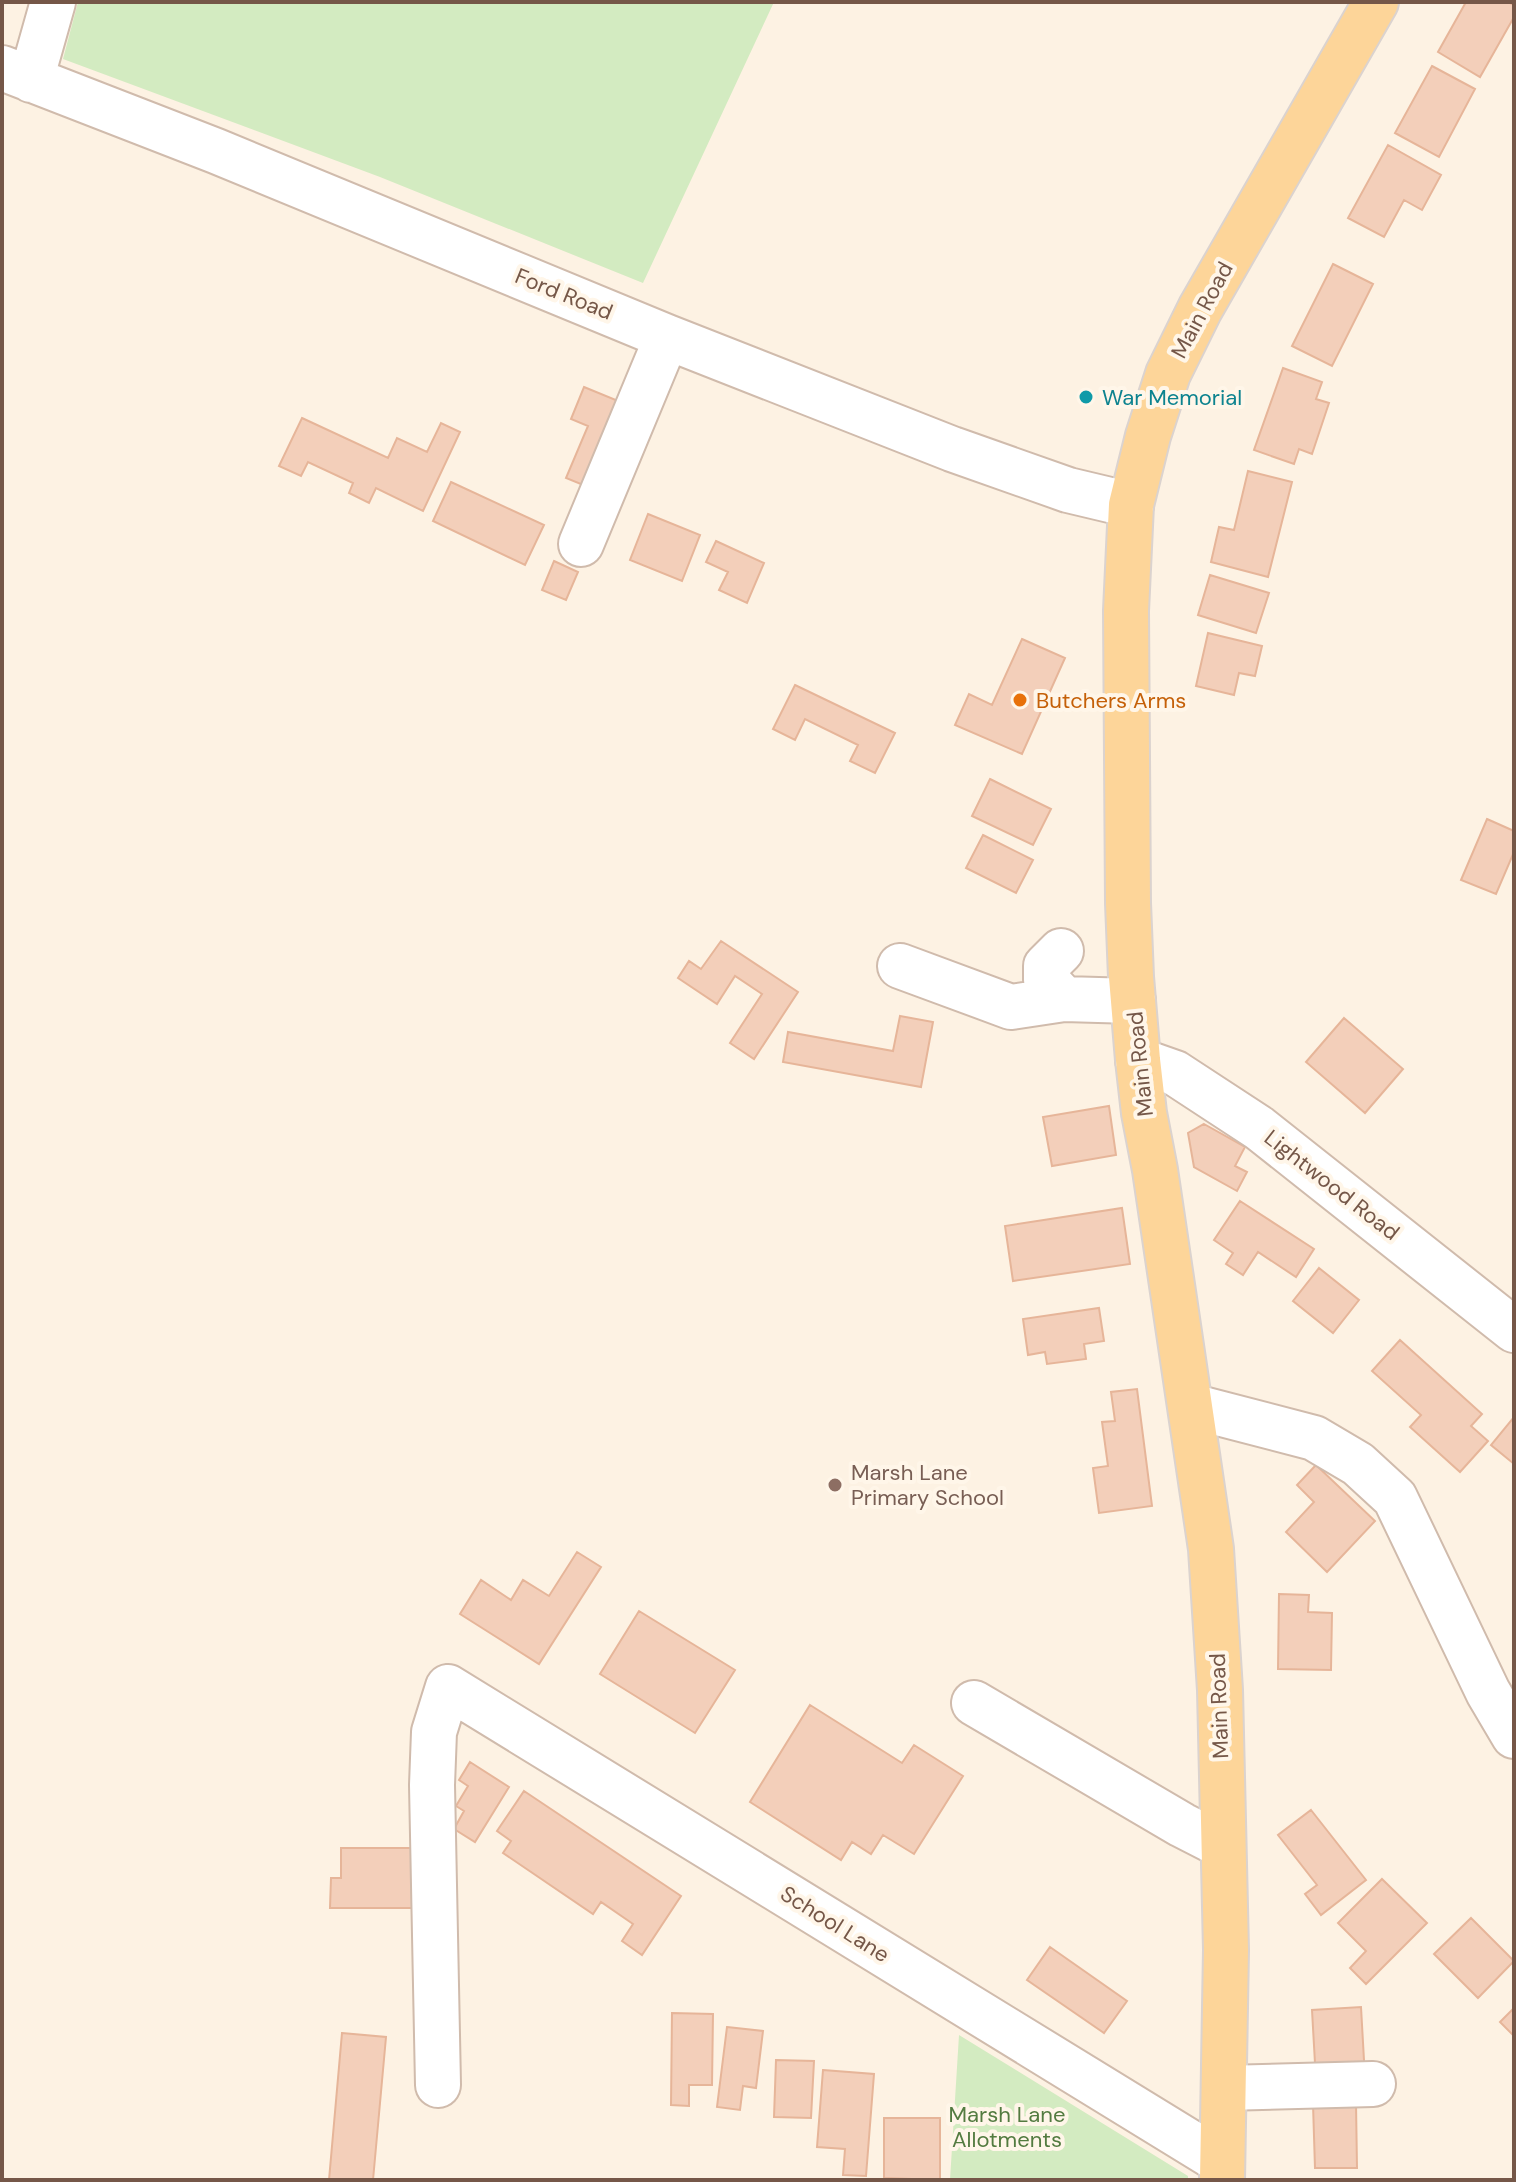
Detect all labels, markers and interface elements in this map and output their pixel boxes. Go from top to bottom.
street label: Main Road [1164,257,1240,363]
street label: Ford Road [511,261,617,327]
place label: War Memorial [1102,383,1242,412]
marker: War Memorial [1077,388,1095,406]
place label: Butchers Arms [1036,686,1186,715]
marker: Butchers Arms [1011,691,1029,709]
street label: Main Road [1120,1010,1160,1118]
street label: Lightwood Road [1259,1123,1405,1247]
place label: Marsh Lane Primary School [851,1458,1004,1512]
marker: Marsh Lane Primary School [826,1476,844,1494]
street label: Main Road [1203,1653,1235,1759]
street label: School Lane [775,1879,895,1969]
park label: Marsh Lane Allotments [949,2100,1065,2154]

